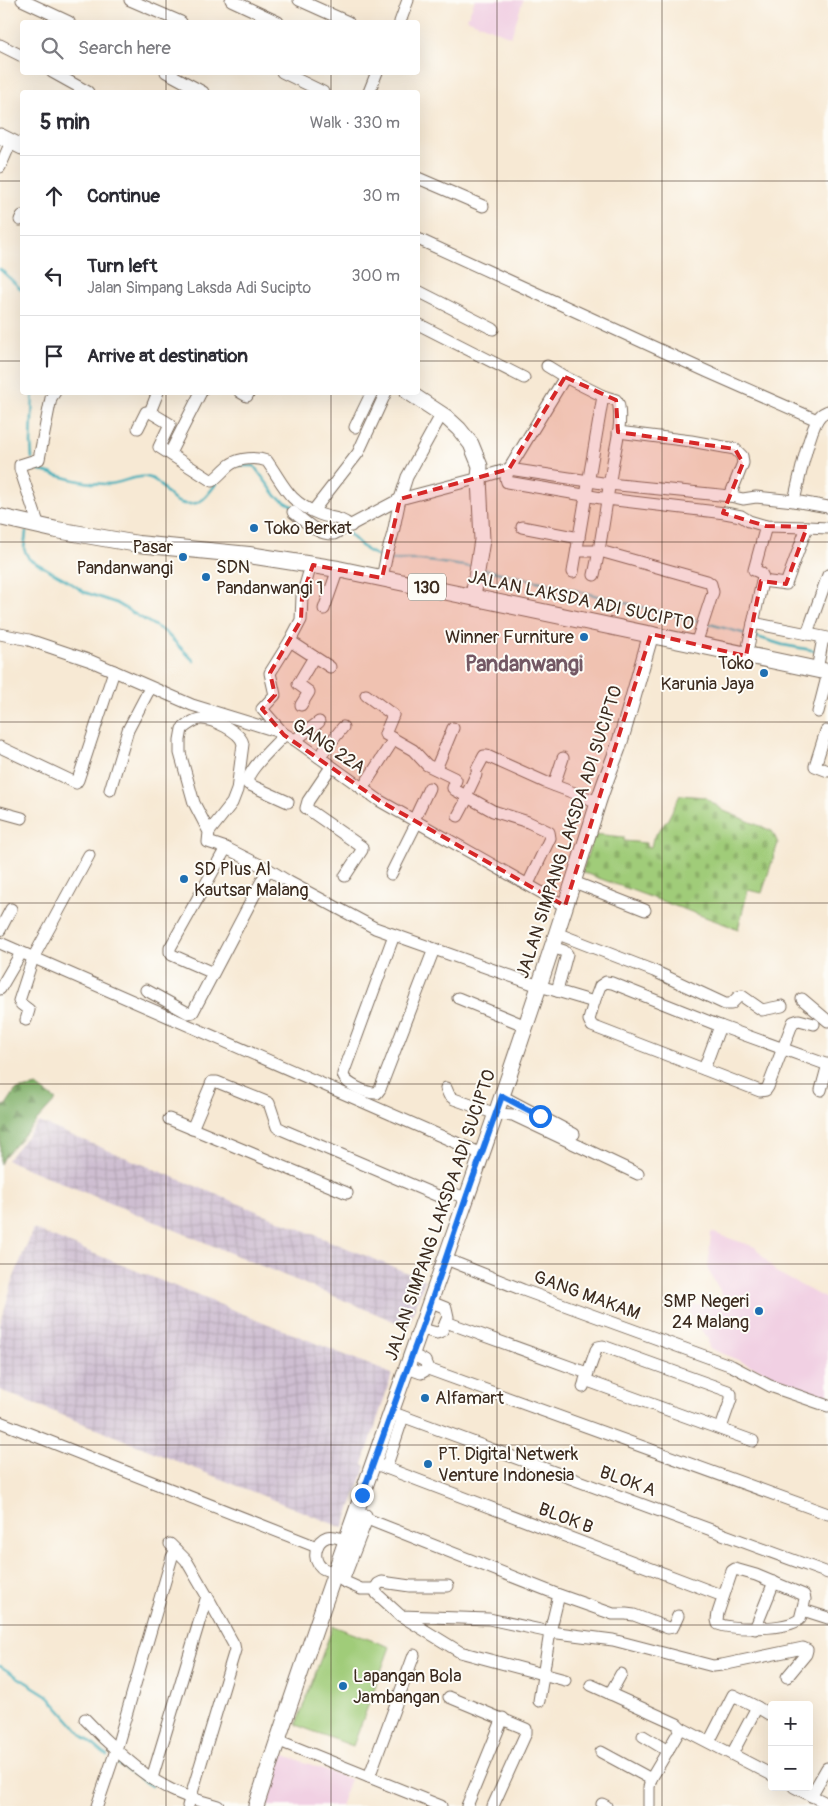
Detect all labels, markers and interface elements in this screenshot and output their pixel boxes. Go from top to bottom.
search box [20,20,420,75]
icon: search [38,34,66,62]
text: Search here [78,36,171,60]
text: 5 min [40,109,90,136]
text: Walk · 330 m [310,113,400,133]
icon: ahead [40,182,68,210]
text: Continue [87,184,160,208]
text: 30 m [362,186,400,206]
text: Turn left [87,254,157,278]
icon: left [40,262,68,290]
text: 300 m [352,266,400,286]
text: Jalan Simpang Laksda Adi Sucipto [87,278,311,298]
icon: arrive [40,342,68,370]
text: Arrive at destination [87,344,248,368]
place label: Toko Berkat [264,517,353,540]
marker: Toko Berkat [248,522,260,534]
place label: Pasar Pandanwangi [77,536,174,580]
marker: Pasar Pandanwangi [177,551,189,563]
place label: SDN Pandanwangi 1 [216,556,323,600]
street label: JALAN LAKSDA ADI SUCIPTO [466,565,696,636]
marker: SDN Pandanwangi 1 [200,571,212,583]
road number: 130 [408,574,446,600]
place label: Winner Furniture [445,626,574,649]
marker: Winner Furniture [578,631,590,643]
district label: Pandanwangi [465,650,583,678]
place label: Toko Karunia Jaya [661,652,754,696]
marker: Toko Karunia Jaya [758,667,770,679]
street label: JALAN SIMPANG LAKSDA ADI SUCIPTO [511,683,628,981]
street label: GANG 22A [288,714,370,779]
place label: SD Plus Al Kautsar Malang [194,858,309,902]
marker: SD Plus Al Kautsar Malang [178,873,190,885]
street label: JALAN SIMPANG LAKSDA ADI SUCIPTO [380,1067,501,1364]
route start [529,1105,552,1128]
street label: GANG MAKAM [530,1266,643,1325]
place label: SMP Negeri 24 Malang [663,1290,749,1334]
marker: SMP Negeri 24 Malang [753,1305,765,1317]
place label: Alfamart [435,1387,505,1410]
marker: Alfamart [419,1392,431,1404]
place label: PT. Digital Netwerk Venture Indonesia [438,1443,579,1487]
marker: PT. Digital Netwerk Venture Indonesia [422,1458,434,1470]
street label: BLOK A [597,1461,659,1502]
route end [351,1484,374,1507]
street label: BLOK B [535,1498,596,1539]
place label: Lapangan Bola Jambangan [353,1665,462,1709]
marker: Lapangan Bola Jambangan [337,1680,349,1692]
map controls [768,1701,813,1791]
button: + [768,1701,813,1746]
button: − [768,1746,813,1791]

